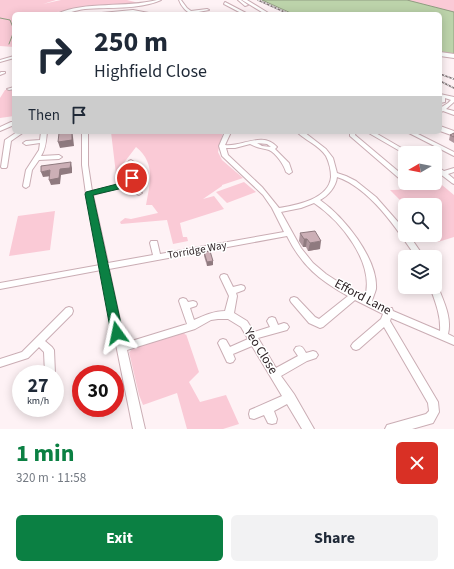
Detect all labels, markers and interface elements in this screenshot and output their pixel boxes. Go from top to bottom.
text: 250 m [94,22,168,62]
icon: right [28,28,80,80]
text: Highfield Close [94,59,207,84]
icon: arrive [68,104,90,126]
text: Then [28,105,60,126]
north arrow [398,146,442,190]
map controls [398,146,442,294]
pin [115,161,149,195]
icon: arrive [121,167,143,189]
button: search [398,198,442,242]
street label: Torridge Way [166,237,228,263]
button: layers [398,250,442,294]
street label: Efford Lane [331,275,395,319]
position arrow [96,312,138,354]
street label: Yeo Close [239,324,282,378]
speed limit sign: 30 [72,365,124,417]
text: 27 [27,372,49,400]
text: km/h [27,394,49,408]
text: 1 min [16,436,74,471]
button: close [396,442,438,484]
text: 320 m · 11:58 [16,469,86,487]
button: Exit [16,515,223,561]
button: Share [231,515,438,561]

